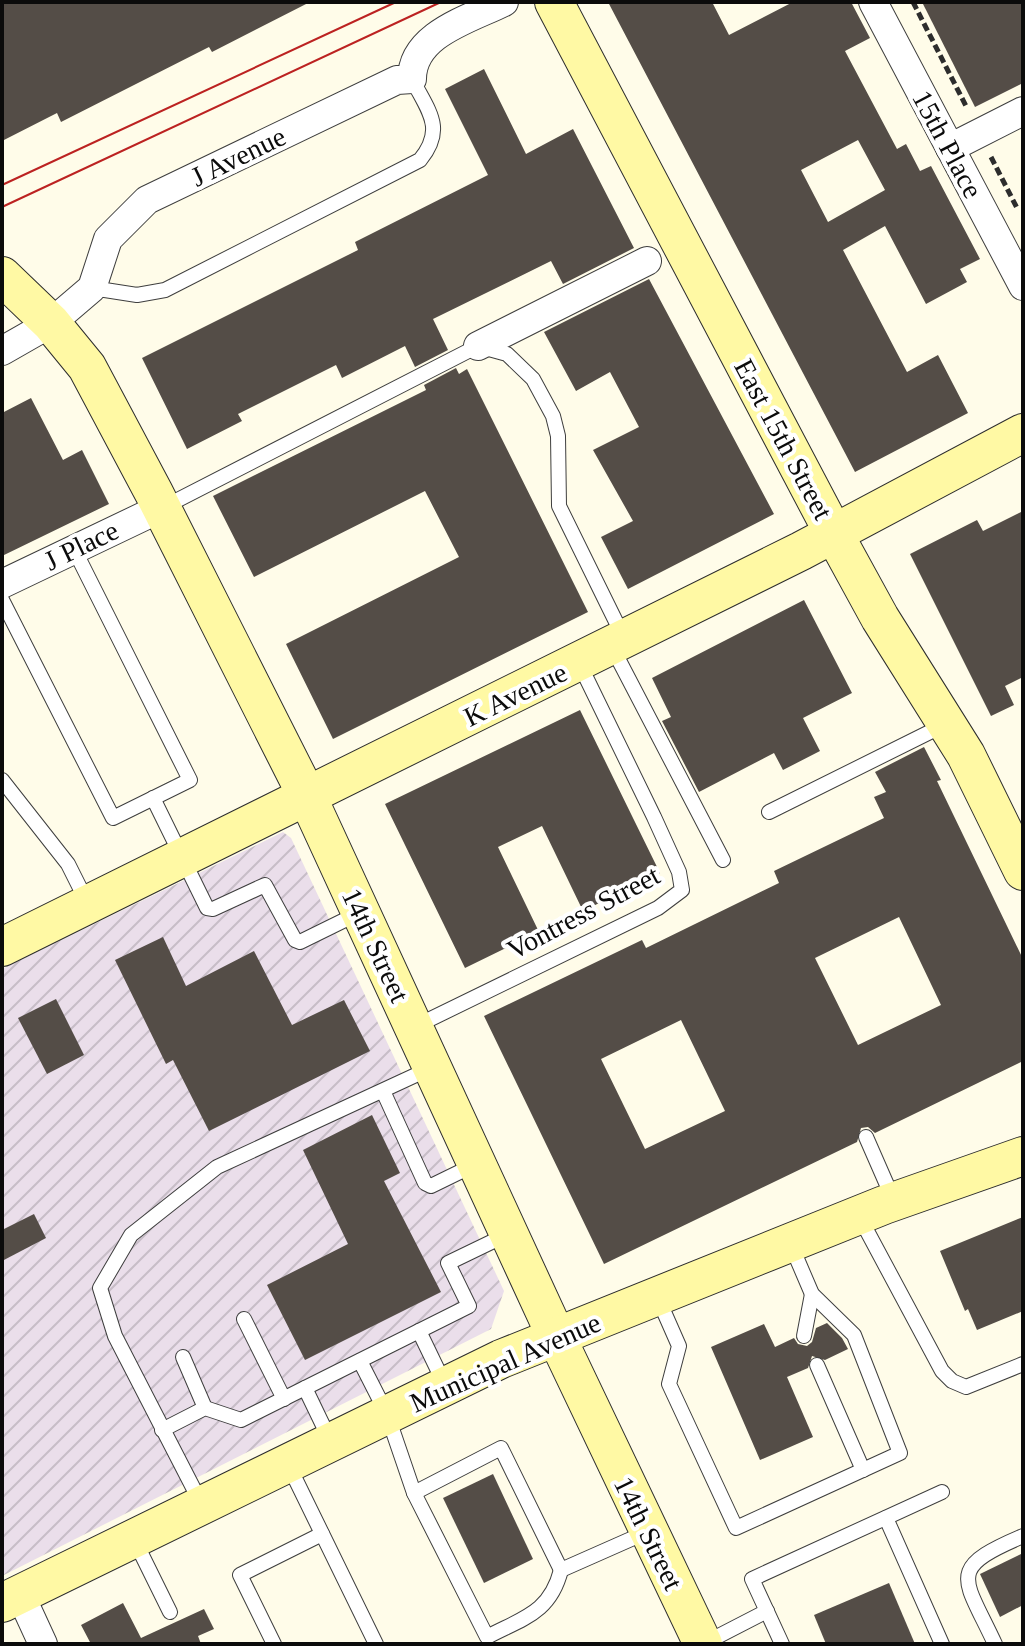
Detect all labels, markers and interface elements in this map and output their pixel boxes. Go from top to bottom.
street label: 15th Place [906,85,989,203]
street label: J Avenue [186,120,291,193]
street label: East 15th Street [728,354,839,525]
street label: J Place [39,514,123,577]
street label: K Avenue [459,656,572,733]
street label: Vontress Street [502,859,665,966]
street label: 14th Street [336,883,415,1007]
street label: Municipal Avenue [405,1306,605,1418]
street label: 14th Street [608,1472,689,1595]

